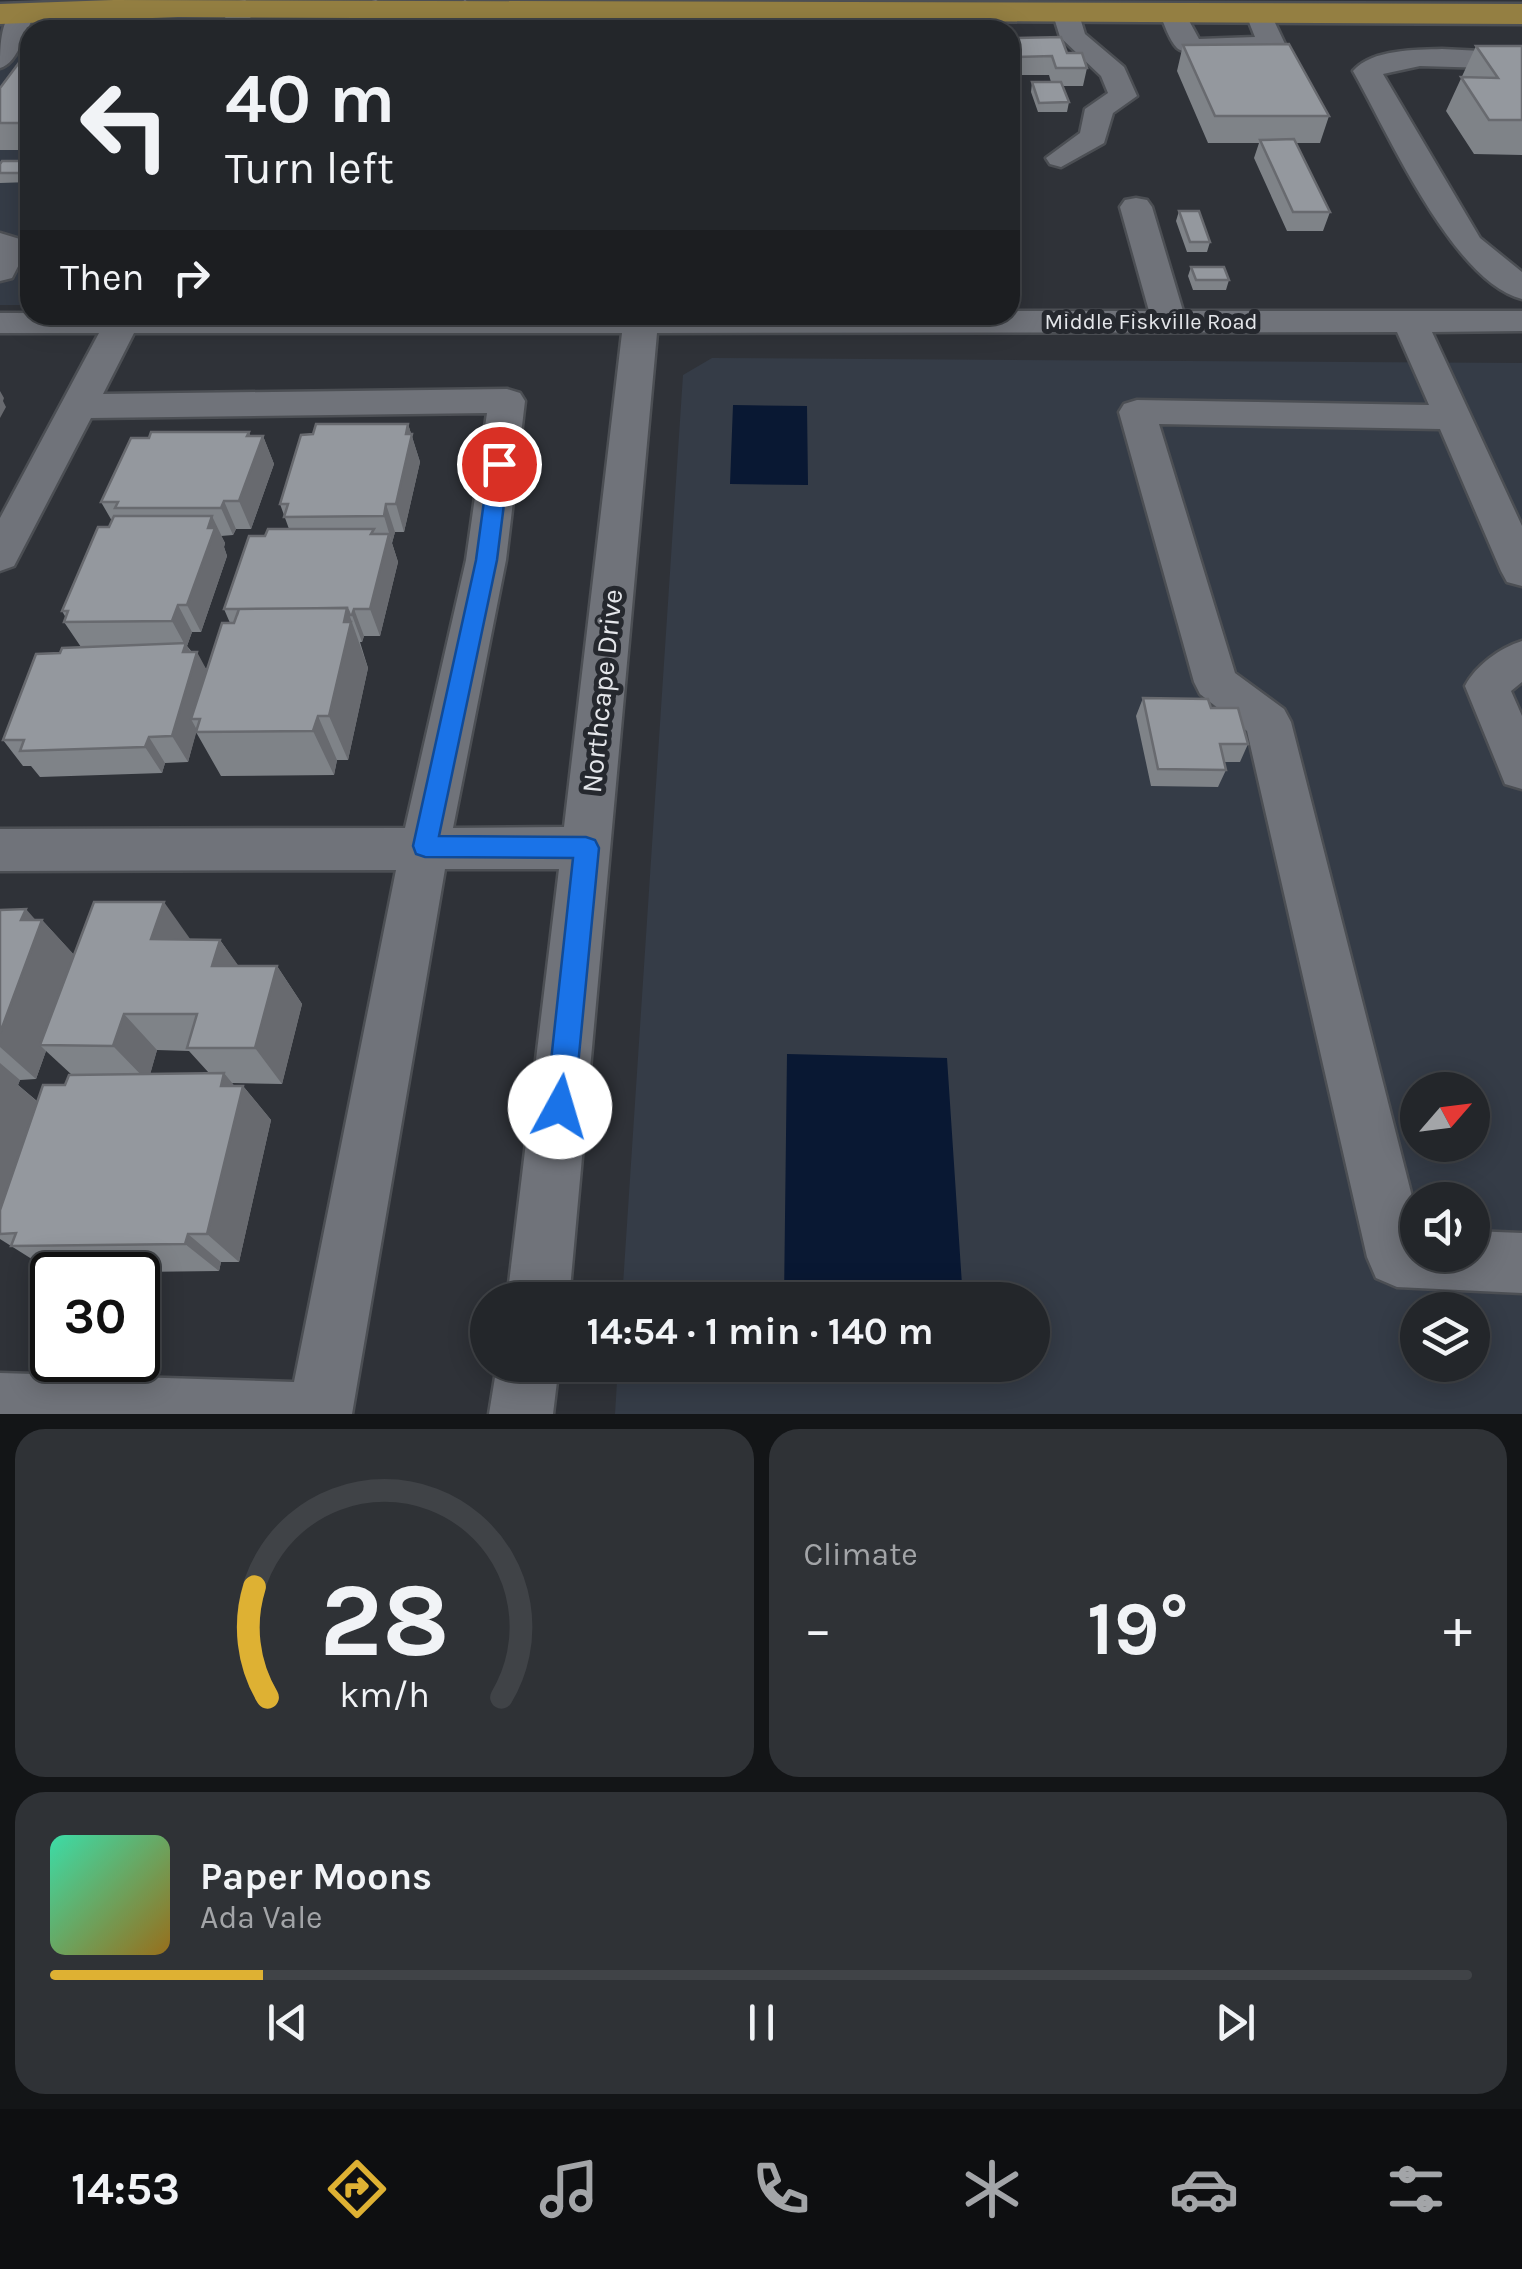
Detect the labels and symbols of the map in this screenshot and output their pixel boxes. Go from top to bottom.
street label: Middle Fiskville Road [1044,309,1258,335]
pin [457,422,542,507]
street label: Northcape Drive [575,588,629,794]
position arrow [508,1055,612,1159]
north arrow [1400,1072,1490,1162]
speed limit sign: 30 [30,1252,160,1382]

